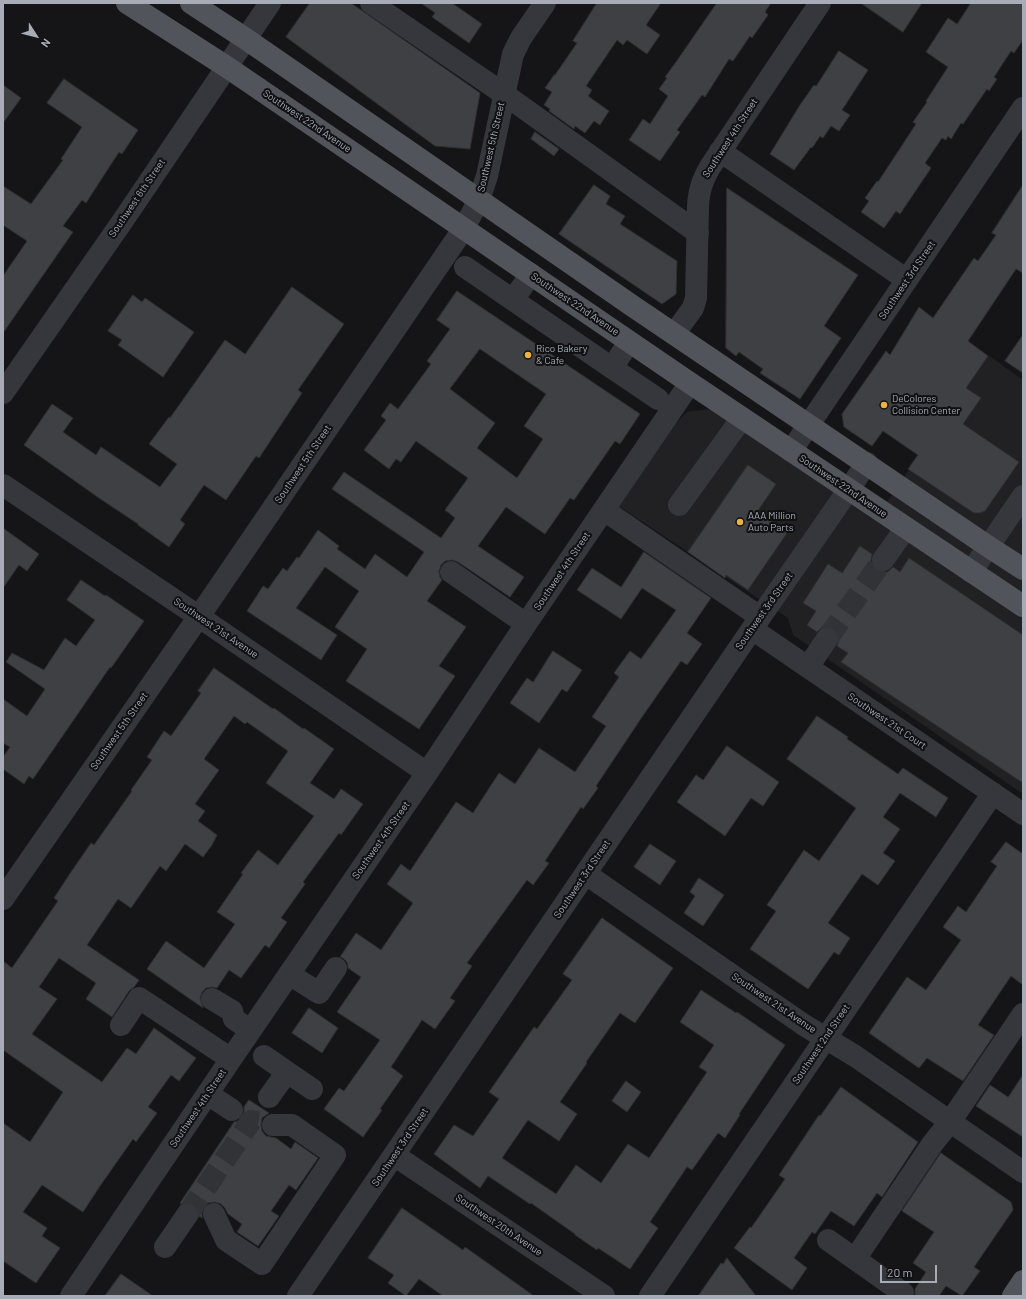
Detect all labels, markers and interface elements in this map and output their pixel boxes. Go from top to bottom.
north arrow [16,16,56,56]
text: N [39,37,54,50]
street label: Southwest 22nd Avenue [261,87,353,155]
street label: Southwest 4th Street [700,96,760,180]
street label: Southwest 5th Street [475,101,507,193]
street label: Southwest 6th Street [106,157,168,239]
street label: Southwest 3rd Street [876,239,938,321]
street label: Southwest 22nd Avenue [529,270,621,338]
place label: Rico Bakery & Cafe [536,343,587,366]
marker: Rico Bakery & Cafe [523,350,533,360]
place label: DeColores Collision Center [892,393,960,416]
marker: DeColores Collision Center [879,400,889,410]
street label: Southwest 5th Street [272,423,334,505]
street label: Southwest 22nd Avenue [797,452,889,520]
place label: AAA Million Auto Parts [748,510,796,534]
marker: AAA Million Auto Parts [735,517,745,527]
street label: Southwest 4th Street [531,529,593,613]
street label: Southwest 3rd Street [733,570,795,652]
street label: Southwest 21st Avenue [172,595,260,661]
street label: Southwest 5th Street [88,690,150,772]
street label: Southwest 21st Court [846,690,928,752]
street label: Southwest 4th Street [350,799,412,881]
street label: Southwest 3rd Street [551,838,613,920]
street label: Southwest 21st Avenue [730,970,818,1036]
street label: Southwest 2nd Street [790,1002,852,1086]
street label: Southwest 4th Street [167,1066,229,1150]
street label: Southwest 3rd Street [369,1106,431,1188]
street label: Southwest 20th Avenue [453,1191,545,1259]
scale bar [882,1257,939,1283]
text: 20 m [887,1265,913,1279]

